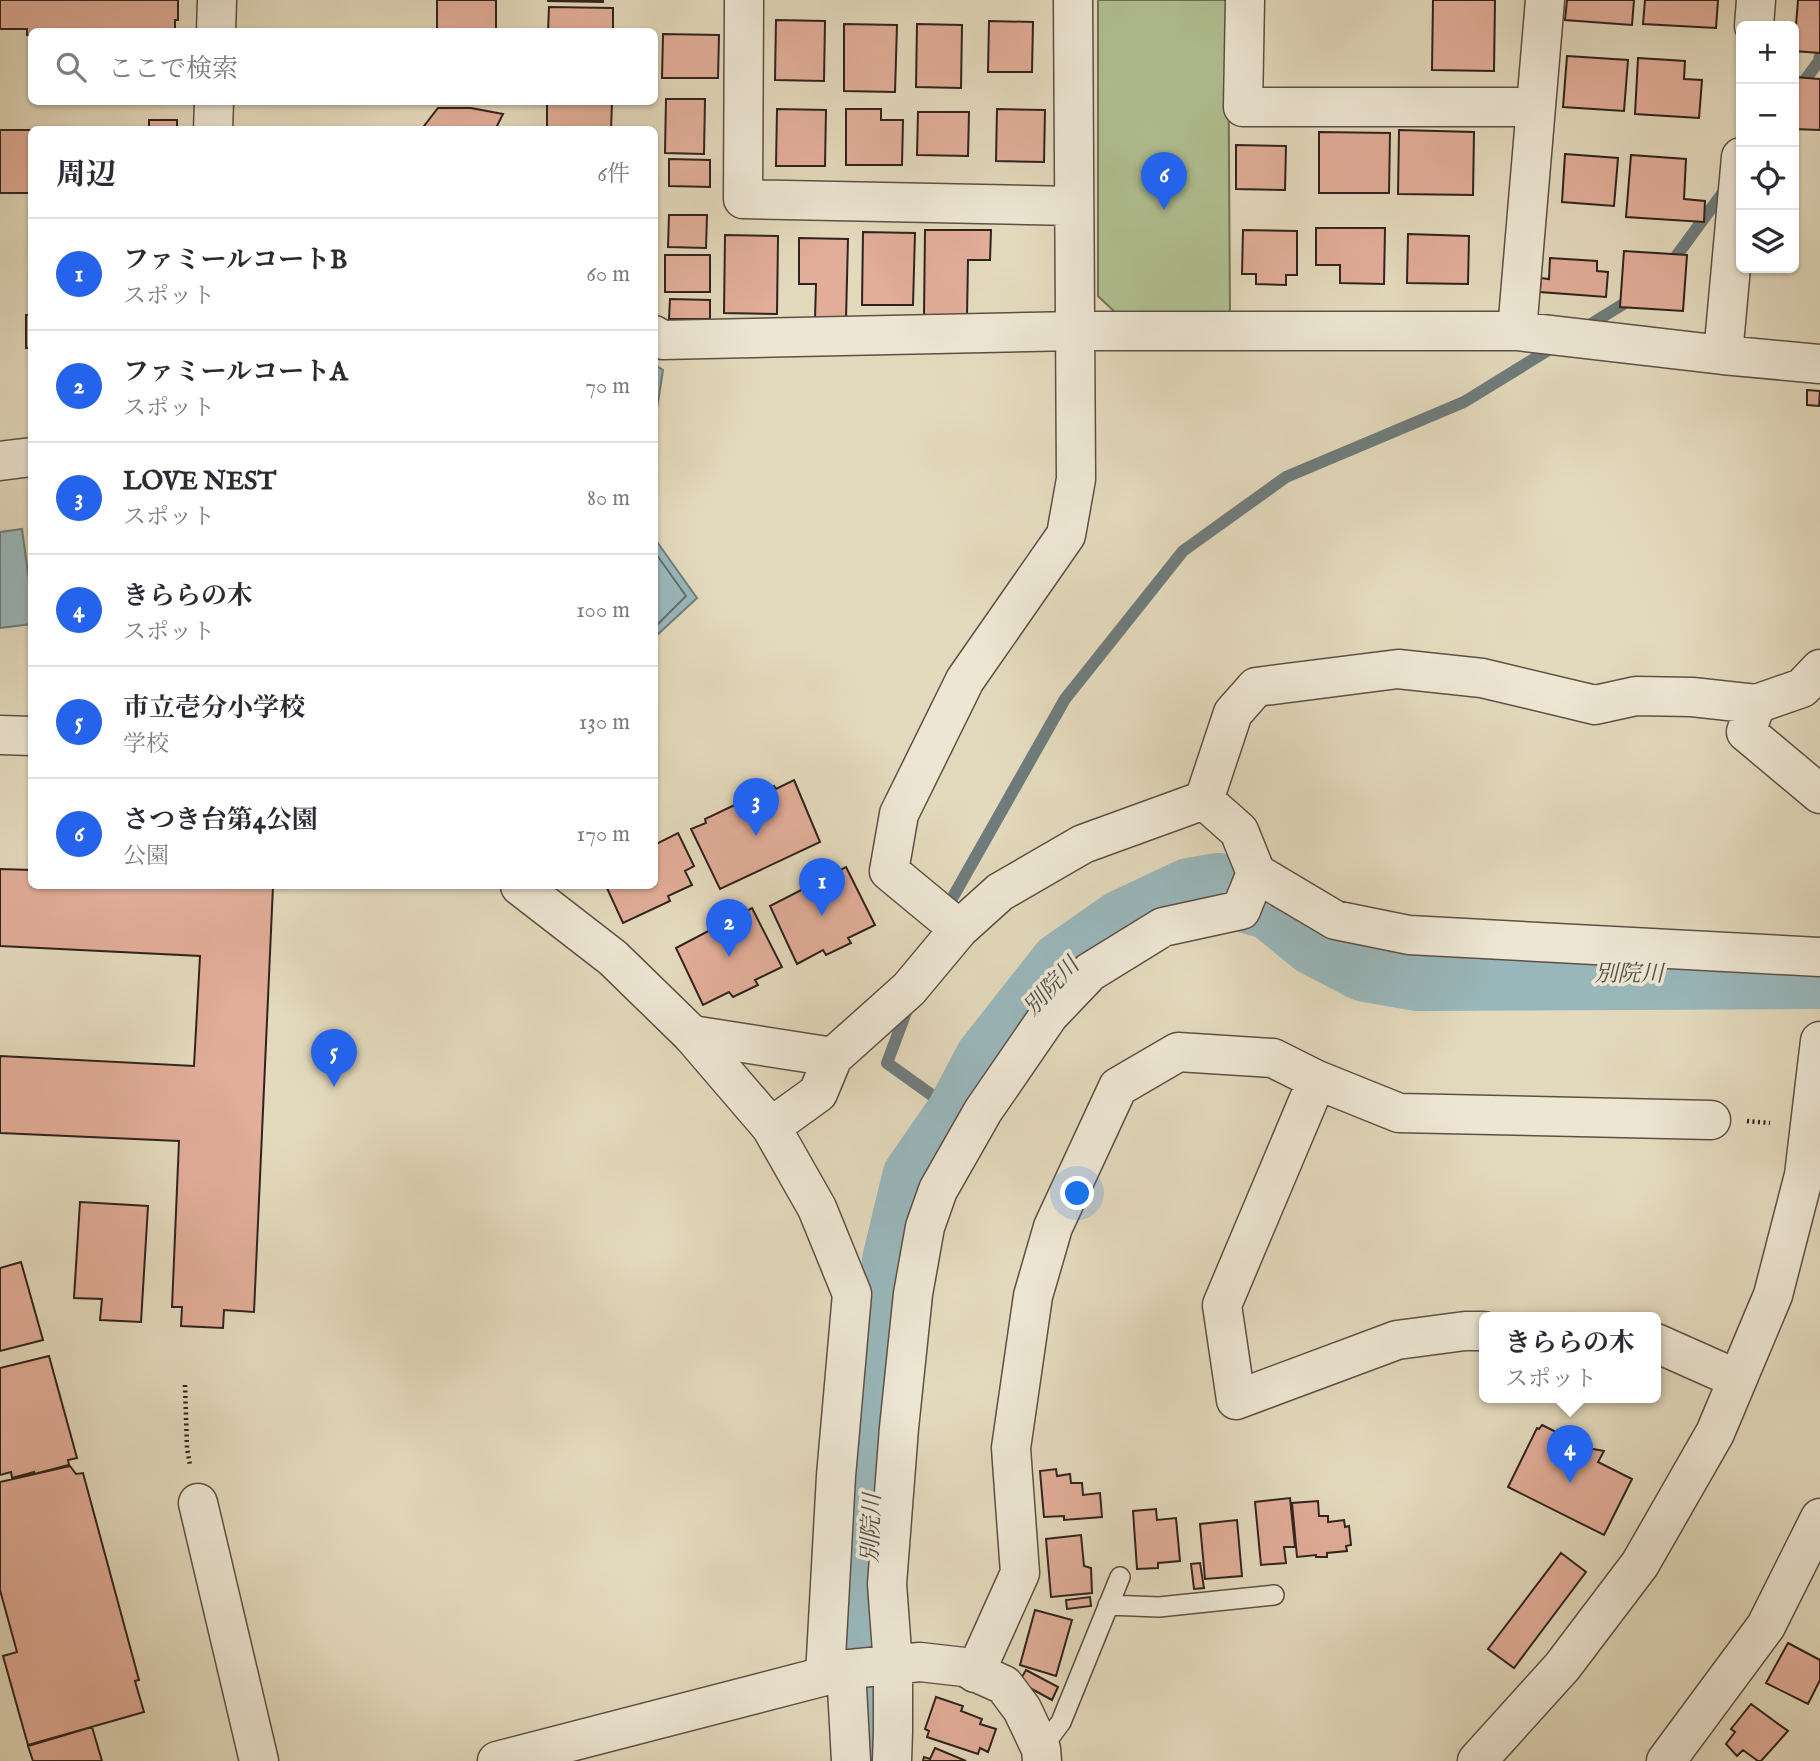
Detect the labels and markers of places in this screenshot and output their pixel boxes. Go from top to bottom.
pin: 6 [1141,152,1187,210]
pin: 3 [733,778,779,836]
pin: 1 [799,858,845,916]
pin: 2 [706,899,752,957]
pin: 5 [311,1029,357,1087]
pin: 4 [1547,1425,1593,1483]

